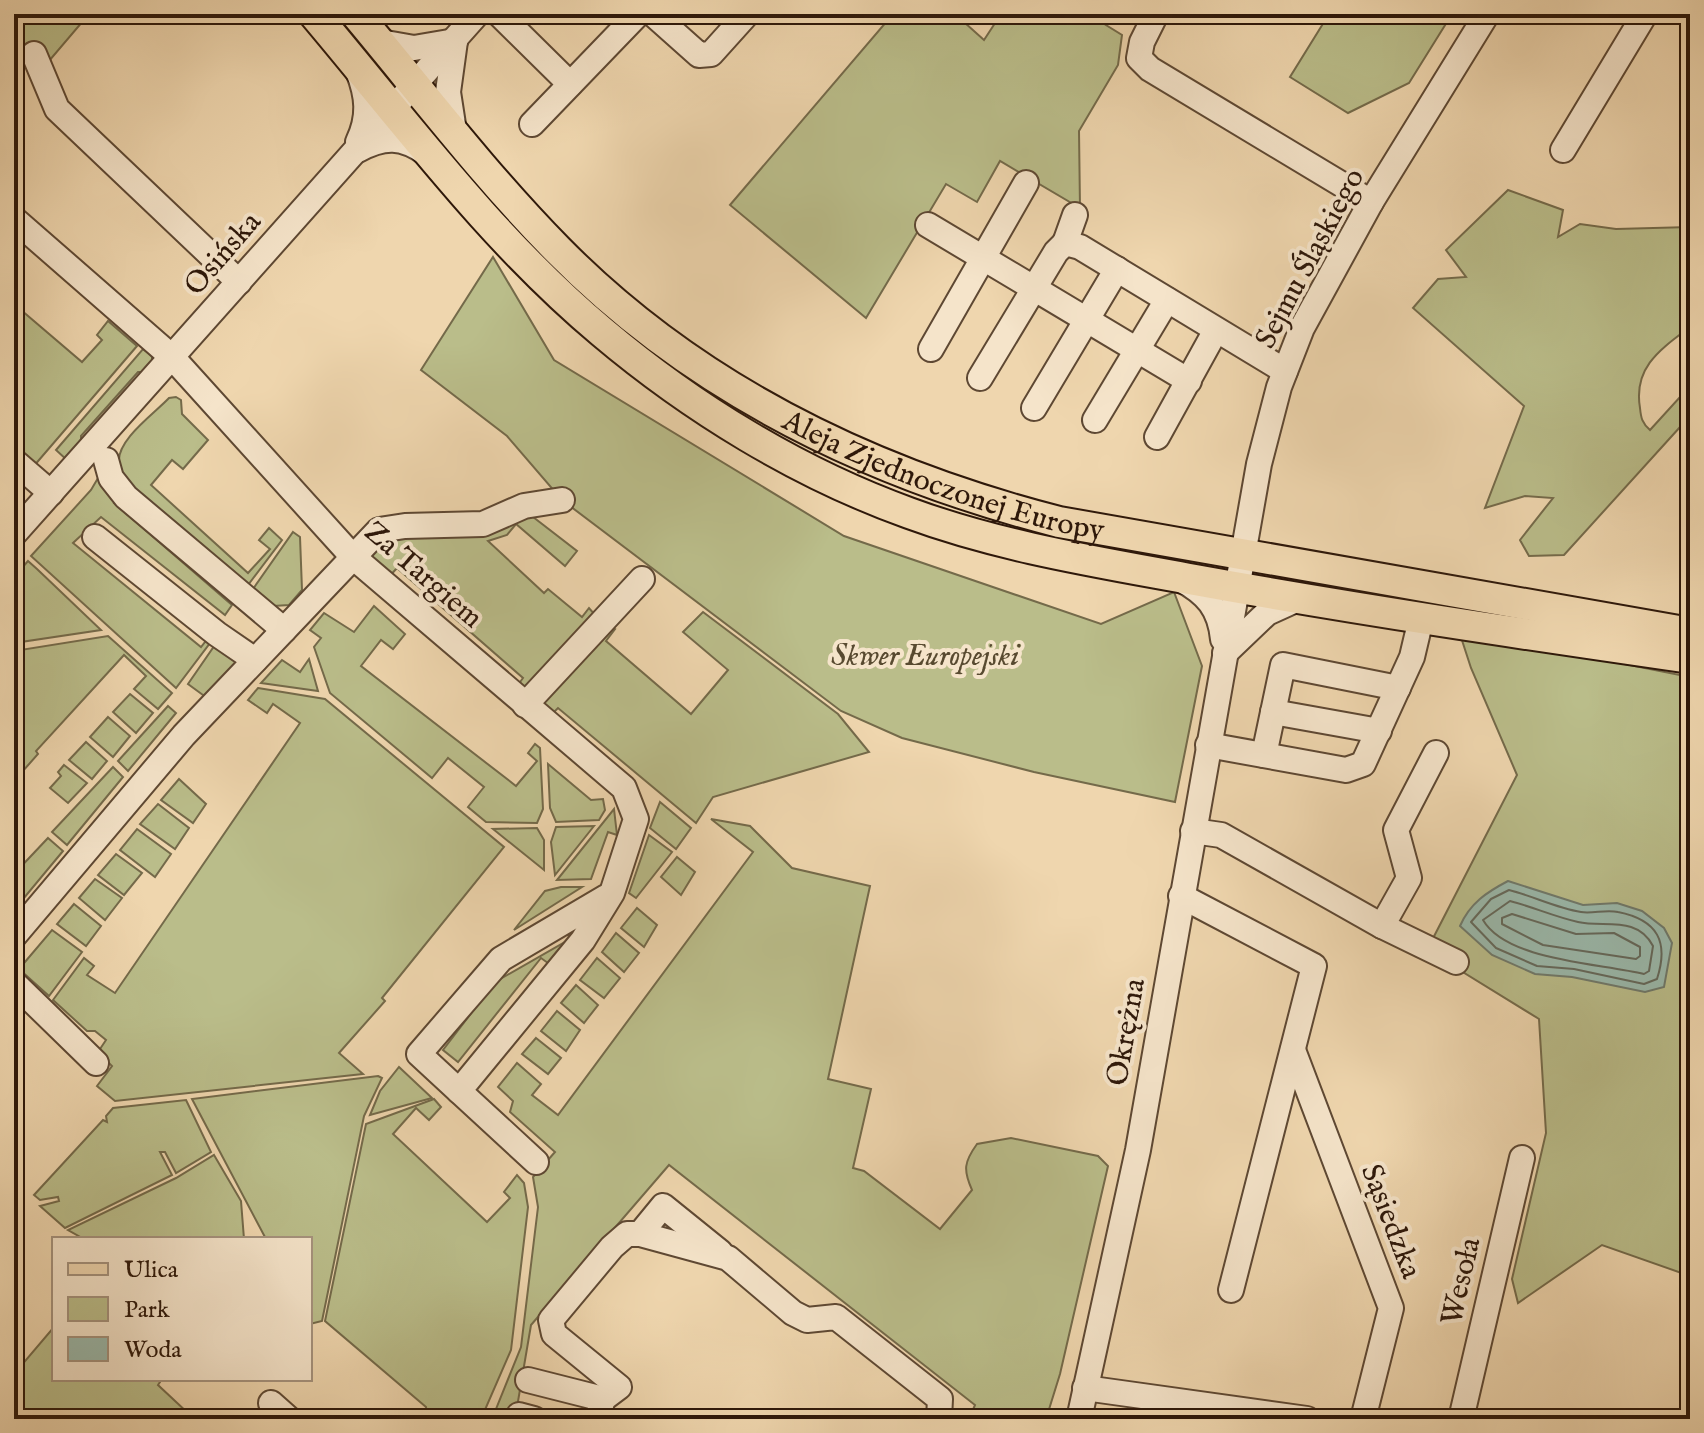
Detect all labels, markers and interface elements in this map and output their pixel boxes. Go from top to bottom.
street label: Sejmu Śląskiego [1247,162,1374,355]
street label: Osińska [177,204,270,304]
street label: Aleja Zjednoczonej Europy [775,402,1107,551]
street label: Za Targiem [355,514,490,637]
park label: Skwer Europejski [831,638,1021,676]
street label: Okrężna [1099,976,1155,1089]
street label: Sąsiedzka [1351,1159,1429,1284]
street label: Wesoła [1433,1234,1490,1329]
legend [52,1237,312,1381]
text: Ulica [124,1255,179,1286]
text: Park [124,1295,170,1326]
text: Woda [124,1335,182,1366]

